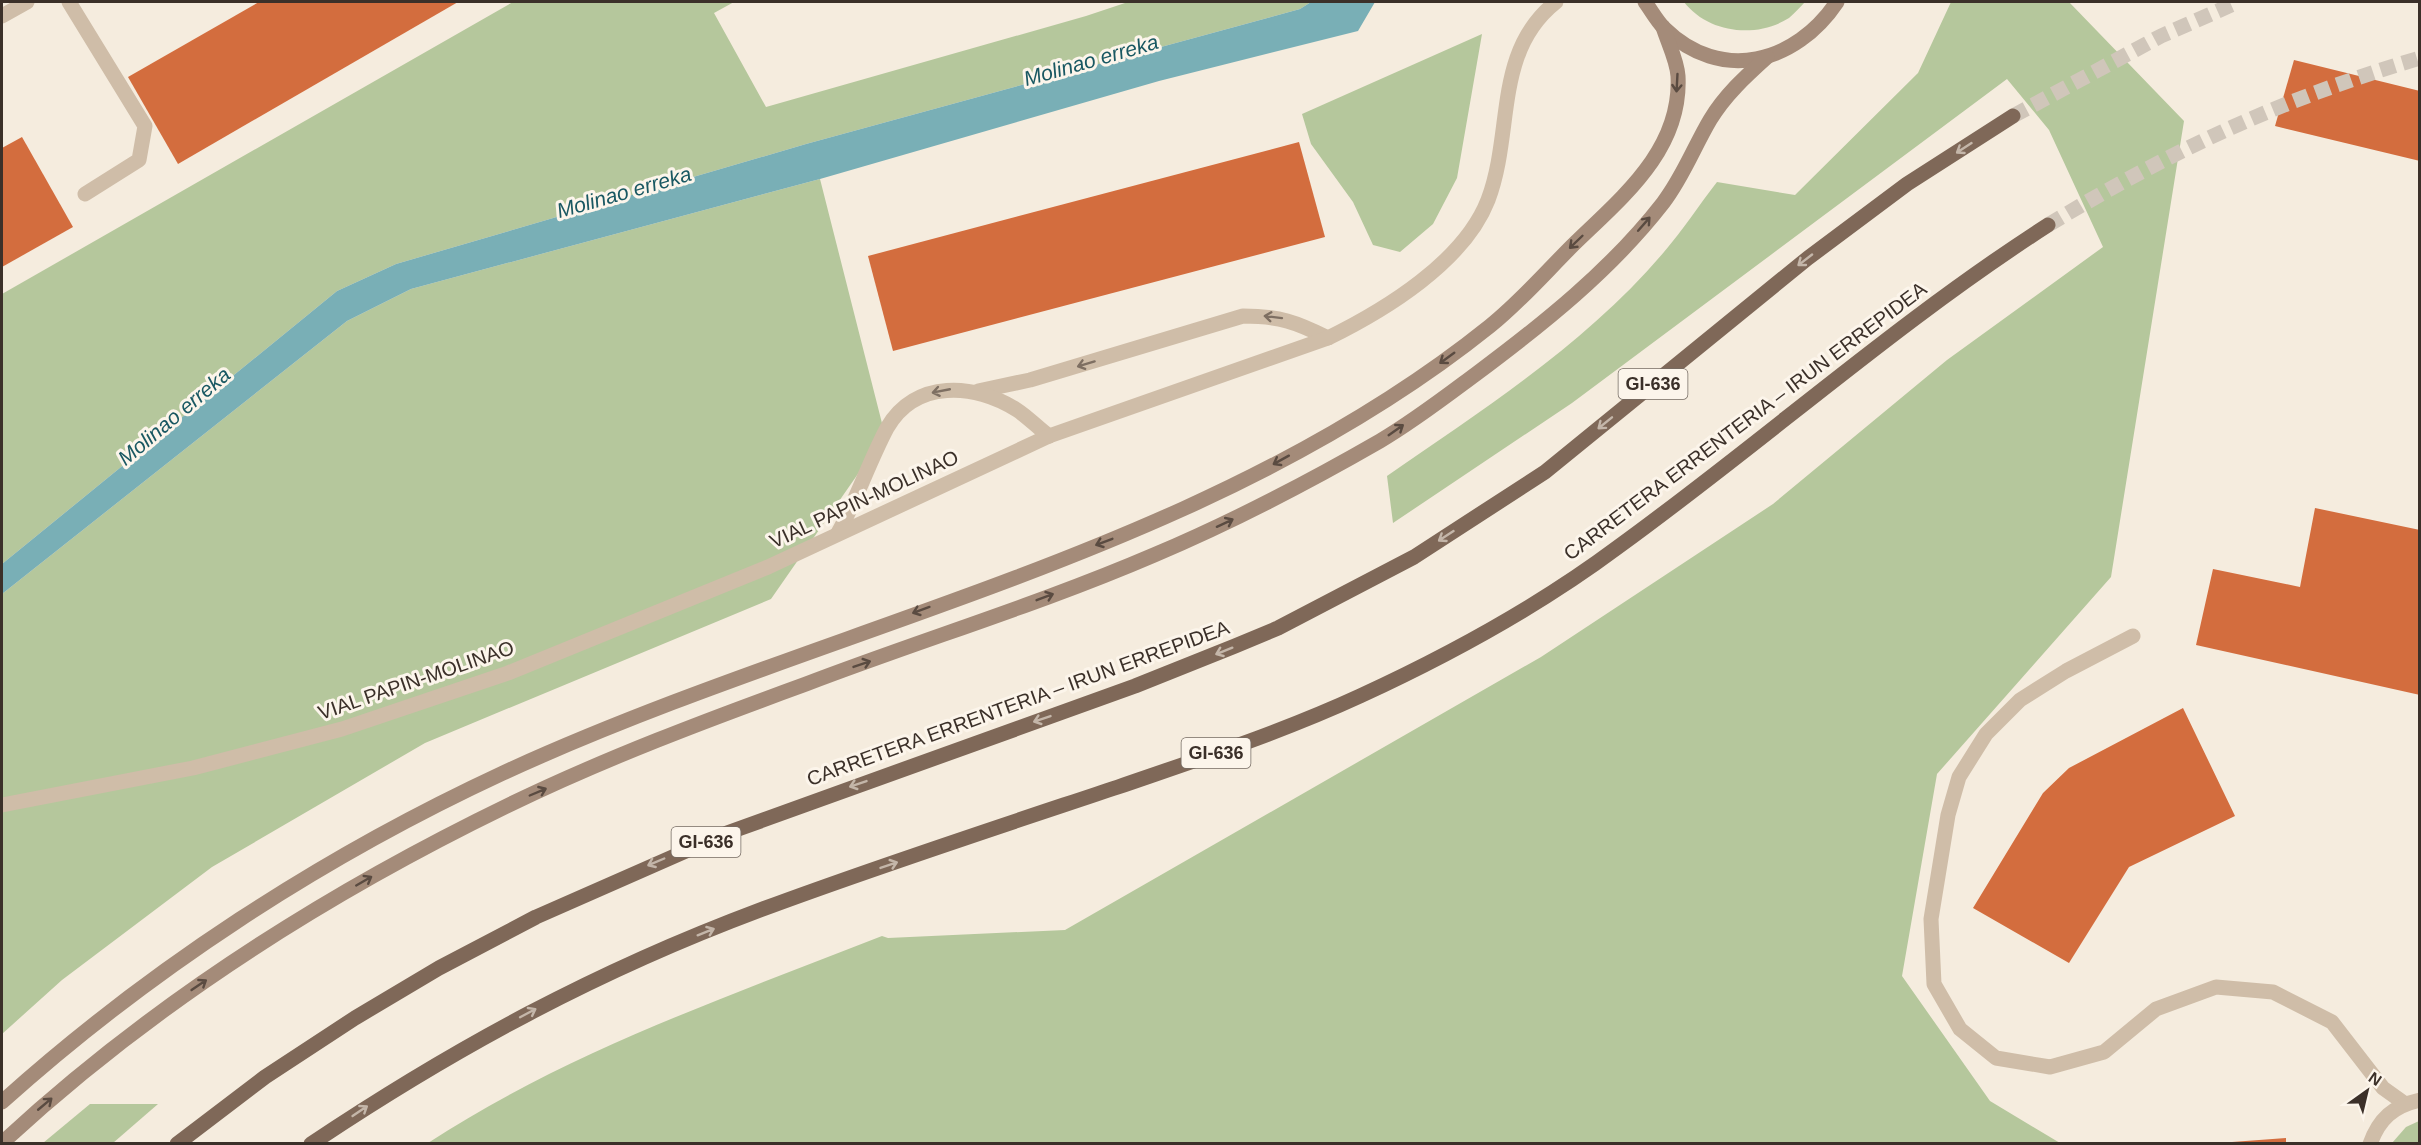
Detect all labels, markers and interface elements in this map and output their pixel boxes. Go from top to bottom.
water label: Molinao erreka [1021,30,1161,90]
one-way arrow [1672,73,1683,93]
one-way arrow [1956,142,1973,154]
water label: Molinao erreka [554,162,694,222]
one-way arrow [1637,217,1651,232]
one-way arrow [1569,235,1584,250]
one-way arrow [1797,254,1813,267]
street label: CARRETERA ERRENTERIA – IRUN ERREPIDEA [1560,277,1931,565]
one-way arrow [1264,311,1284,322]
one-way arrow [1439,352,1455,364]
one-way arrow [1077,359,1096,370]
water label: Molinao erreka [113,363,235,469]
road number: GI-636 [1618,369,1688,399]
one-way arrow [932,386,952,397]
one-way arrow [1597,417,1613,430]
one-way arrow [1388,424,1404,436]
street label: VIAL PAPIN-MOLINAO [766,446,962,552]
one-way arrow [1273,454,1290,466]
one-way arrow [1215,516,1233,528]
one-way arrow [1438,530,1455,542]
one-way arrow [1095,537,1114,548]
one-way arrow [1035,591,1054,602]
one-way arrow [913,606,931,617]
street label: CARRETERA ERRENTERIA – IRUN ERREPIDEA [804,616,1233,790]
street label: VIAL PAPIN-MOLINAO [315,636,517,724]
one-way arrow [1215,646,1234,657]
one-way arrow [852,657,870,668]
one-way arrow [1033,715,1051,726]
road number: GI-636 [1182,738,1250,768]
one-way arrow [849,780,868,791]
one-way arrow [528,786,546,797]
road number: GI-636 [672,827,740,857]
one-way arrow [648,857,666,868]
one-way arrow [879,858,897,869]
one-way arrow [355,875,372,887]
one-way arrow [696,926,714,937]
one-way arrow [191,979,207,991]
one-way arrow [519,1007,537,1018]
north arrow [2337,1061,2397,1121]
text: N [2366,1069,2385,1089]
one-way arrow [37,1097,53,1110]
one-way arrow [351,1105,368,1117]

